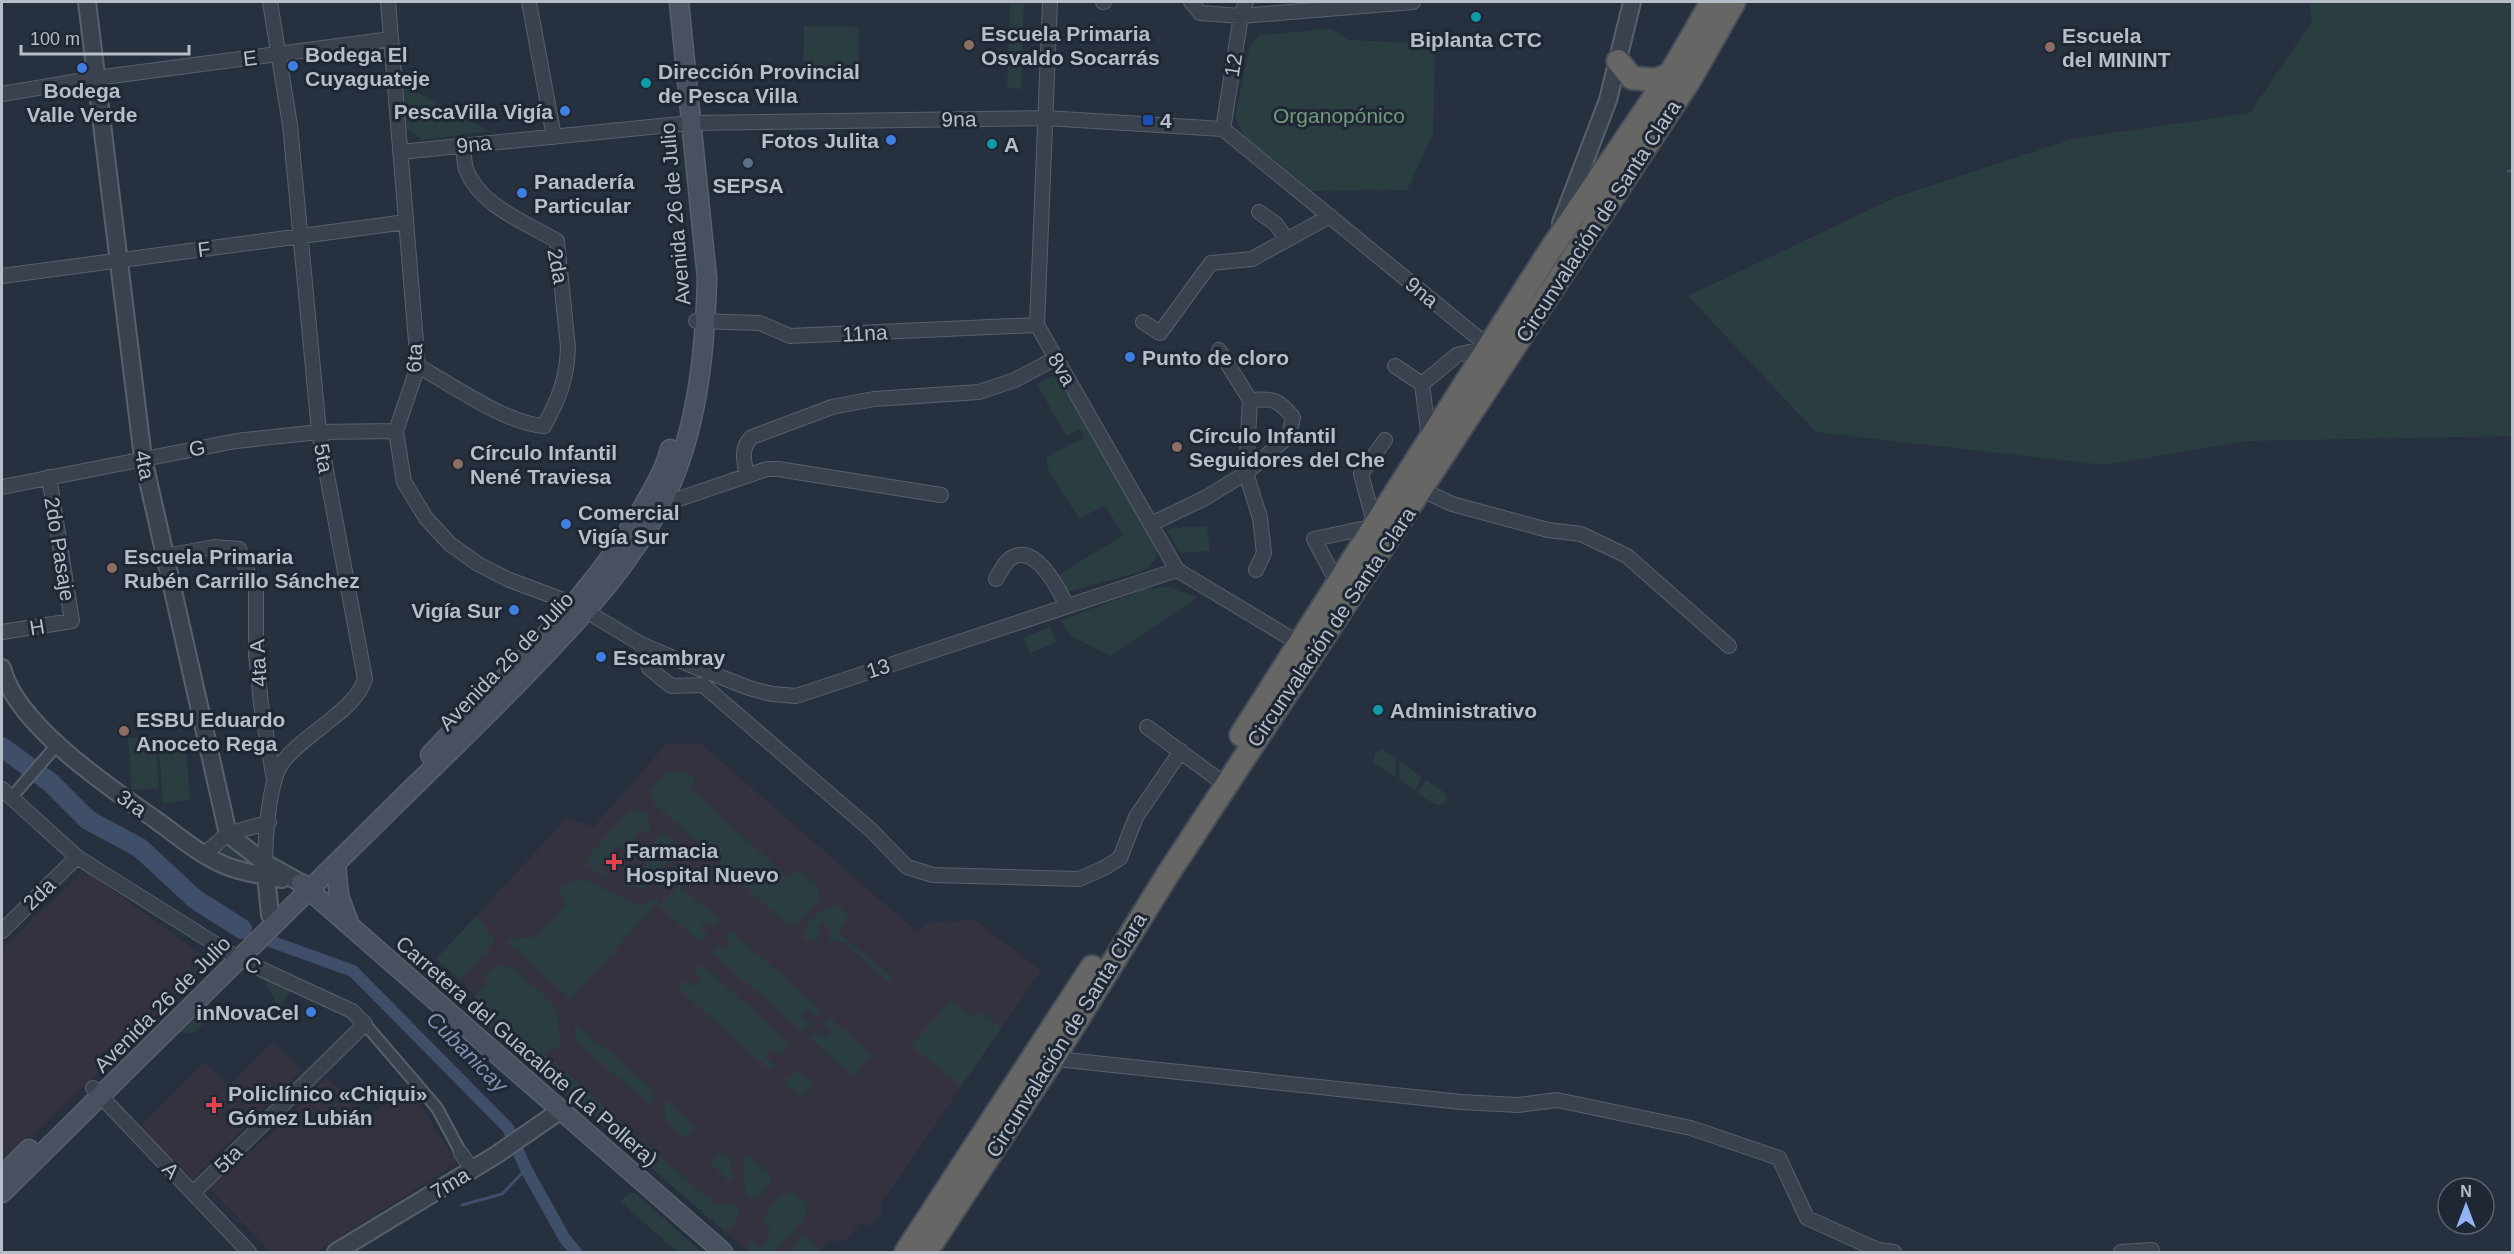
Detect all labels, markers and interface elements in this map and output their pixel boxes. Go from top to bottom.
marker: Biplanta CTC [1469,10,1483,24]
scale bar [21,18,189,56]
place label: Escuela Primaria Osvaldo Socarrás [981,22,1160,69]
place label: Escuela del MININT [2062,24,2171,71]
place label: Biplanta CTC [1410,28,1542,51]
text: 100 m [30,29,80,49]
marker: Escuela Primaria Osvaldo Socarrás [962,38,976,52]
marker: Escuela del MININT [2043,40,2057,54]
place label: Bodega El Cuyaguateje [305,43,430,90]
street label: E [242,46,258,70]
street label: 12 [1220,52,1246,78]
marker: Bodega El Cuyaguateje [286,59,300,73]
place label: Dirección Provincial de Pesca Villa [658,60,860,107]
marker: Bodega Valle Verde [75,61,89,75]
marker: Dirección Provincial de Pesca Villa [639,76,653,90]
place label: Bodega Valle Verde [27,79,137,126]
street label: Circunvalación de Santa Clara [1511,96,1685,346]
place label: PescaVilla Vigía [394,100,553,123]
marker: PescaVilla Vigía [558,104,572,118]
park label: Organopónico [1273,104,1405,127]
street label: 9na [941,107,977,131]
place label: 4 [1160,109,1172,132]
marker: 4 [1141,113,1155,127]
street label: Avenida 26 de Julio [656,122,694,306]
place label: Fotos Julita [761,129,879,152]
street label: 9na [455,131,493,157]
marker: Fotos Julita [884,133,898,147]
place label: A [1004,133,1019,156]
marker: A [985,137,999,151]
marker: SEPSA [741,156,755,170]
place label: Panadería Particular [534,170,635,217]
place label: SEPSA [712,174,784,197]
marker: Panadería Particular [515,186,529,200]
street label: F [196,237,212,261]
street label: 2da [543,247,573,286]
street label: 9na [1401,272,1443,312]
street label: 11na [842,320,888,346]
street label: 6ta [402,343,426,373]
place label: Punto de cloro [1142,346,1289,369]
street label: 8va [1044,349,1081,390]
marker: Punto de cloro [1123,350,1137,364]
place label: Círculo Infantil Seguidores del Che [1189,424,1385,471]
street label: G [187,435,207,461]
marker: Círculo Infantil Seguidores del Che [1170,440,1184,454]
place label: Círculo Infantil Nené Traviesa [470,441,617,488]
street label: 5ta [310,442,338,475]
street label: 4ta [131,448,159,482]
marker: Círculo Infantil Nené Traviesa [451,457,465,471]
street label: 2do Pasaje [40,495,80,603]
place label: Comercial Vigía Sur [578,501,680,548]
street label: Circunvalación de Santa Clara [1242,503,1420,751]
marker: Comercial Vigía Sur [559,517,573,531]
place label: Escuela Primaria Rubén Carrillo Sánchez [124,545,360,592]
marker: Escuela Primaria Rubén Carrillo Sánchez [105,561,119,575]
street label: Avenida 26 de Julio [434,587,578,735]
place label: Vigía Sur [411,599,502,622]
marker: Vigía Sur [507,603,521,617]
street label: H [28,614,46,640]
street label: 4ta A [245,638,271,688]
place label: Escambray [613,646,725,669]
marker: Escambray [594,650,608,664]
street label: 13 [863,653,893,683]
place label: Administrativo [1390,699,1537,722]
marker: Administrativo [1371,703,1385,717]
place label: ESBU Eduardo Anoceto Rega [136,708,285,755]
marker: ESBU Eduardo Anoceto Rega [117,724,131,738]
street label: 3ra [113,785,151,821]
place label: Farmacia Hospital Nuevo [626,839,779,886]
marker: Farmacia Hospital Nuevo [607,855,621,869]
street label: 2da [18,873,60,914]
street label: Circunvalación de Santa Clara [981,908,1151,1161]
street label: Avenida 26 de Julio [89,931,235,1077]
street label: Carretera del Guacalote (La Pollera) [392,931,662,1171]
street label: C [241,951,265,979]
place label: inNovaCel [196,1001,299,1024]
marker: inNovaCel [304,1005,318,1019]
water label: Cubanicay [421,1006,514,1099]
place label: Policlínico «Chiqui» Gómez Lubián [228,1082,428,1129]
marker: Policlínico «Chiqui» Gómez Lubián [205,1096,223,1114]
street label: 5ta [210,1140,247,1177]
street label: A [158,1157,184,1183]
street label: 7ma [427,1162,474,1203]
north arrow [2436,1176,2496,1236]
text: N [2460,1183,2472,1200]

